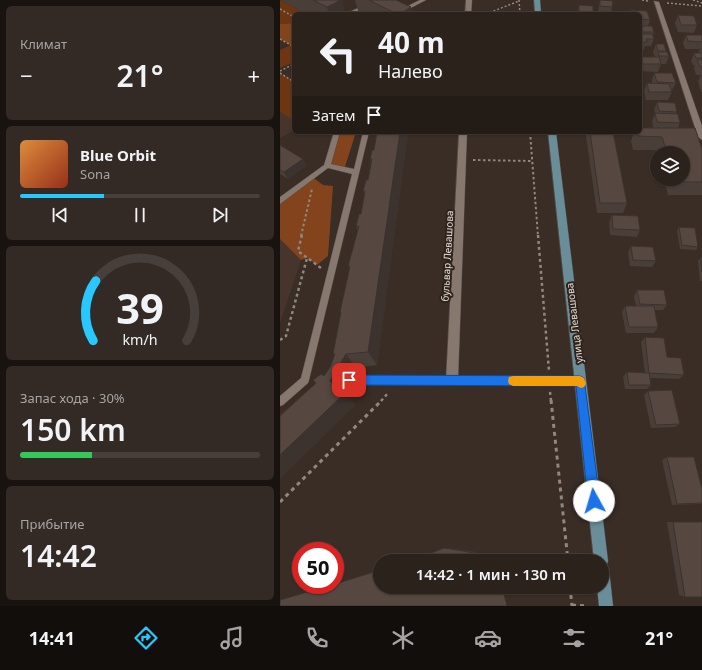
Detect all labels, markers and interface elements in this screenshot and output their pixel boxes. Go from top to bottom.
text: 40 m [378,23,445,61]
icon: left [312,28,364,80]
text: Климат [20,35,67,53]
text: 21° [116,55,164,96]
text: Налево [378,59,443,83]
text: − [20,60,33,90]
text: + [247,60,260,90]
icon: arrive [363,104,385,126]
text: Затем [312,105,355,125]
text: Blue Orbit [80,145,156,165]
map controls [650,146,690,186]
button: layers [650,146,690,186]
text: Sona [80,165,110,183]
icon: previous [49,204,71,226]
icon: pause [129,204,151,226]
icon: next [209,204,231,226]
street label: бульвар Левашова [438,210,456,302]
text: 39 [116,280,164,336]
street label: улица Левашова [562,282,586,364]
text: km/h [122,330,158,349]
pin [332,363,366,397]
icon: arrive [338,369,360,391]
text: Запас хода · 30% [20,389,125,407]
text: 150 km [20,409,126,450]
position arrow [573,480,615,522]
text: Прибытие [20,515,84,533]
text: 14:42 [20,535,97,576]
speed limit sign: 50 [292,542,344,594]
text: 14:42 · 1 мин · 130 m [416,564,566,584]
icon: directions [132,624,160,652]
icon: music [218,624,246,652]
icon: phone [303,624,331,652]
icon: climate [389,624,417,652]
icon: car [474,624,502,652]
icon: filters [560,624,588,652]
text: 14:41 [29,626,75,650]
text: 21° [645,626,673,650]

